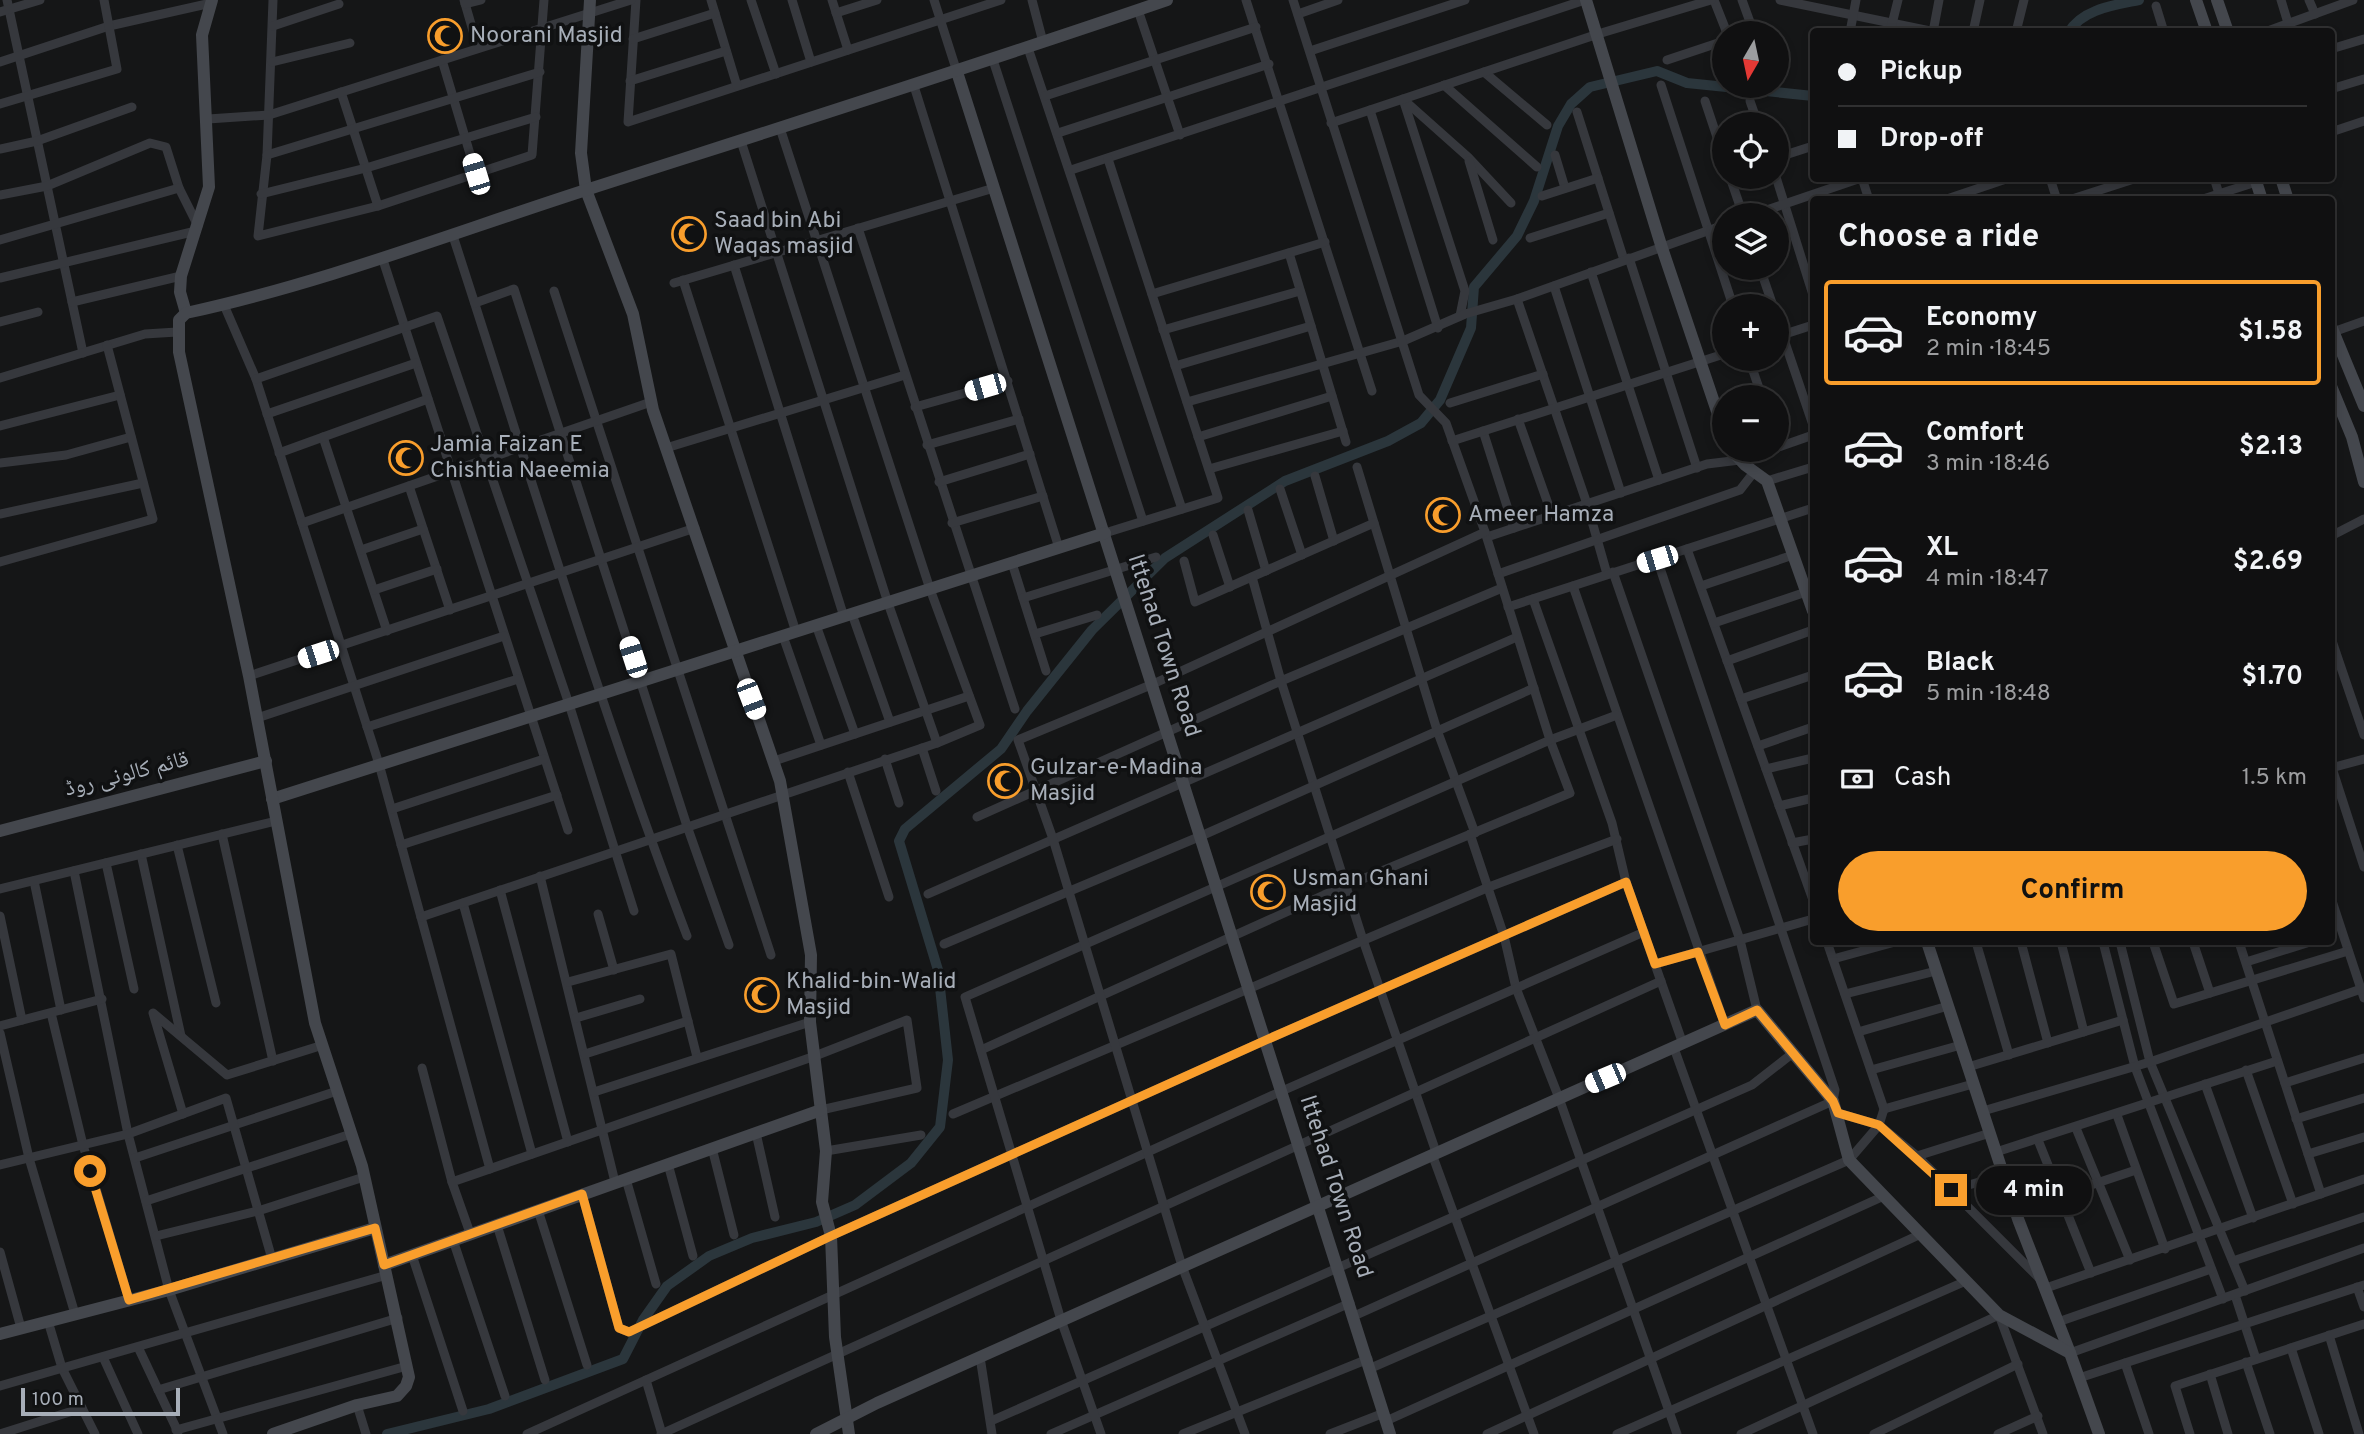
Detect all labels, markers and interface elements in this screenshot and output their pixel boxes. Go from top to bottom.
mosque icon: Noorani Masjid [426,17,464,55]
north arrow [1712,21,1788,98]
map controls [1712,21,1789,462]
place label: Noorani Masjid [470,22,623,51]
text: Pickup [1880,56,1963,89]
button: locate [1712,112,1789,189]
text: Drop-off [1880,123,1983,156]
car [460,151,493,197]
button: layers [1712,203,1789,280]
place label: Saad bin Abi Waqas masjid [714,207,854,262]
mosque icon: Saad bin Abi Waqas masjid [670,215,708,253]
text: Choose a ride [1838,218,2039,258]
button: + [1712,294,1789,371]
icon: car [1842,301,1905,364]
text: Economy [1926,302,2037,335]
text: $1.58 [2238,316,2303,349]
text: 2 min · 18:45 [1926,335,2051,364]
car [962,371,1009,403]
button: − [1712,385,1789,462]
icon: car [1842,416,1905,479]
text: Comfort [1926,417,2024,450]
place label: Jamia Faizan E Chishtia Naeemia [430,431,610,486]
text: $2.13 [2239,431,2303,464]
mosque icon: Jamia Faizan E Chishtia Naeemia [387,439,425,477]
text: 3 min · 18:46 [1926,450,2050,479]
mosque icon: Ameer Hamza [1424,496,1462,534]
place label: Ameer Hamza [1468,501,1614,530]
icon: car [1842,531,1905,594]
text: XL [1926,532,1958,565]
car [1634,543,1681,575]
text: $2.69 [2233,546,2303,579]
street label: Ittehad Town Road [1120,551,1206,741]
text: 4 min · 18:47 [1926,565,2049,594]
car [617,634,650,680]
car [295,638,342,670]
icon: car [1842,646,1905,709]
text: Black [1926,647,1995,680]
text: $1.70 [2242,661,2303,694]
car [734,676,769,722]
text: 5 min · 18:48 [1926,680,2051,709]
street label: قائم کالونی روڈ [62,746,192,804]
place label: Gulzar-e-Madina Masjid [1030,754,1202,809]
icon: cash [1838,760,1876,798]
mosque icon: Gulzar-e-Madina Masjid [986,762,1024,800]
text: Cash [1894,762,1951,795]
text: 1.5 km [2242,764,2307,793]
button: Confirm [1838,851,2307,931]
place label: Usman Ghani Masjid [1292,865,1429,920]
mosque icon: Usman Ghani Masjid [1249,873,1287,911]
place label: Khalid-bin-Walid Masjid [786,968,957,1023]
mosque icon: Khalid-bin-Walid Masjid [743,976,781,1014]
car [1582,1060,1629,1096]
street label: Ittehad Town Road [1292,1092,1378,1282]
route start [74,1155,106,1187]
callout: 4 min [1976,1166,2091,1214]
route end [1935,1174,1967,1206]
text: 4 min [2004,1176,2064,1205]
scale bar [21,1385,180,1417]
text: 100 m [32,1388,84,1412]

